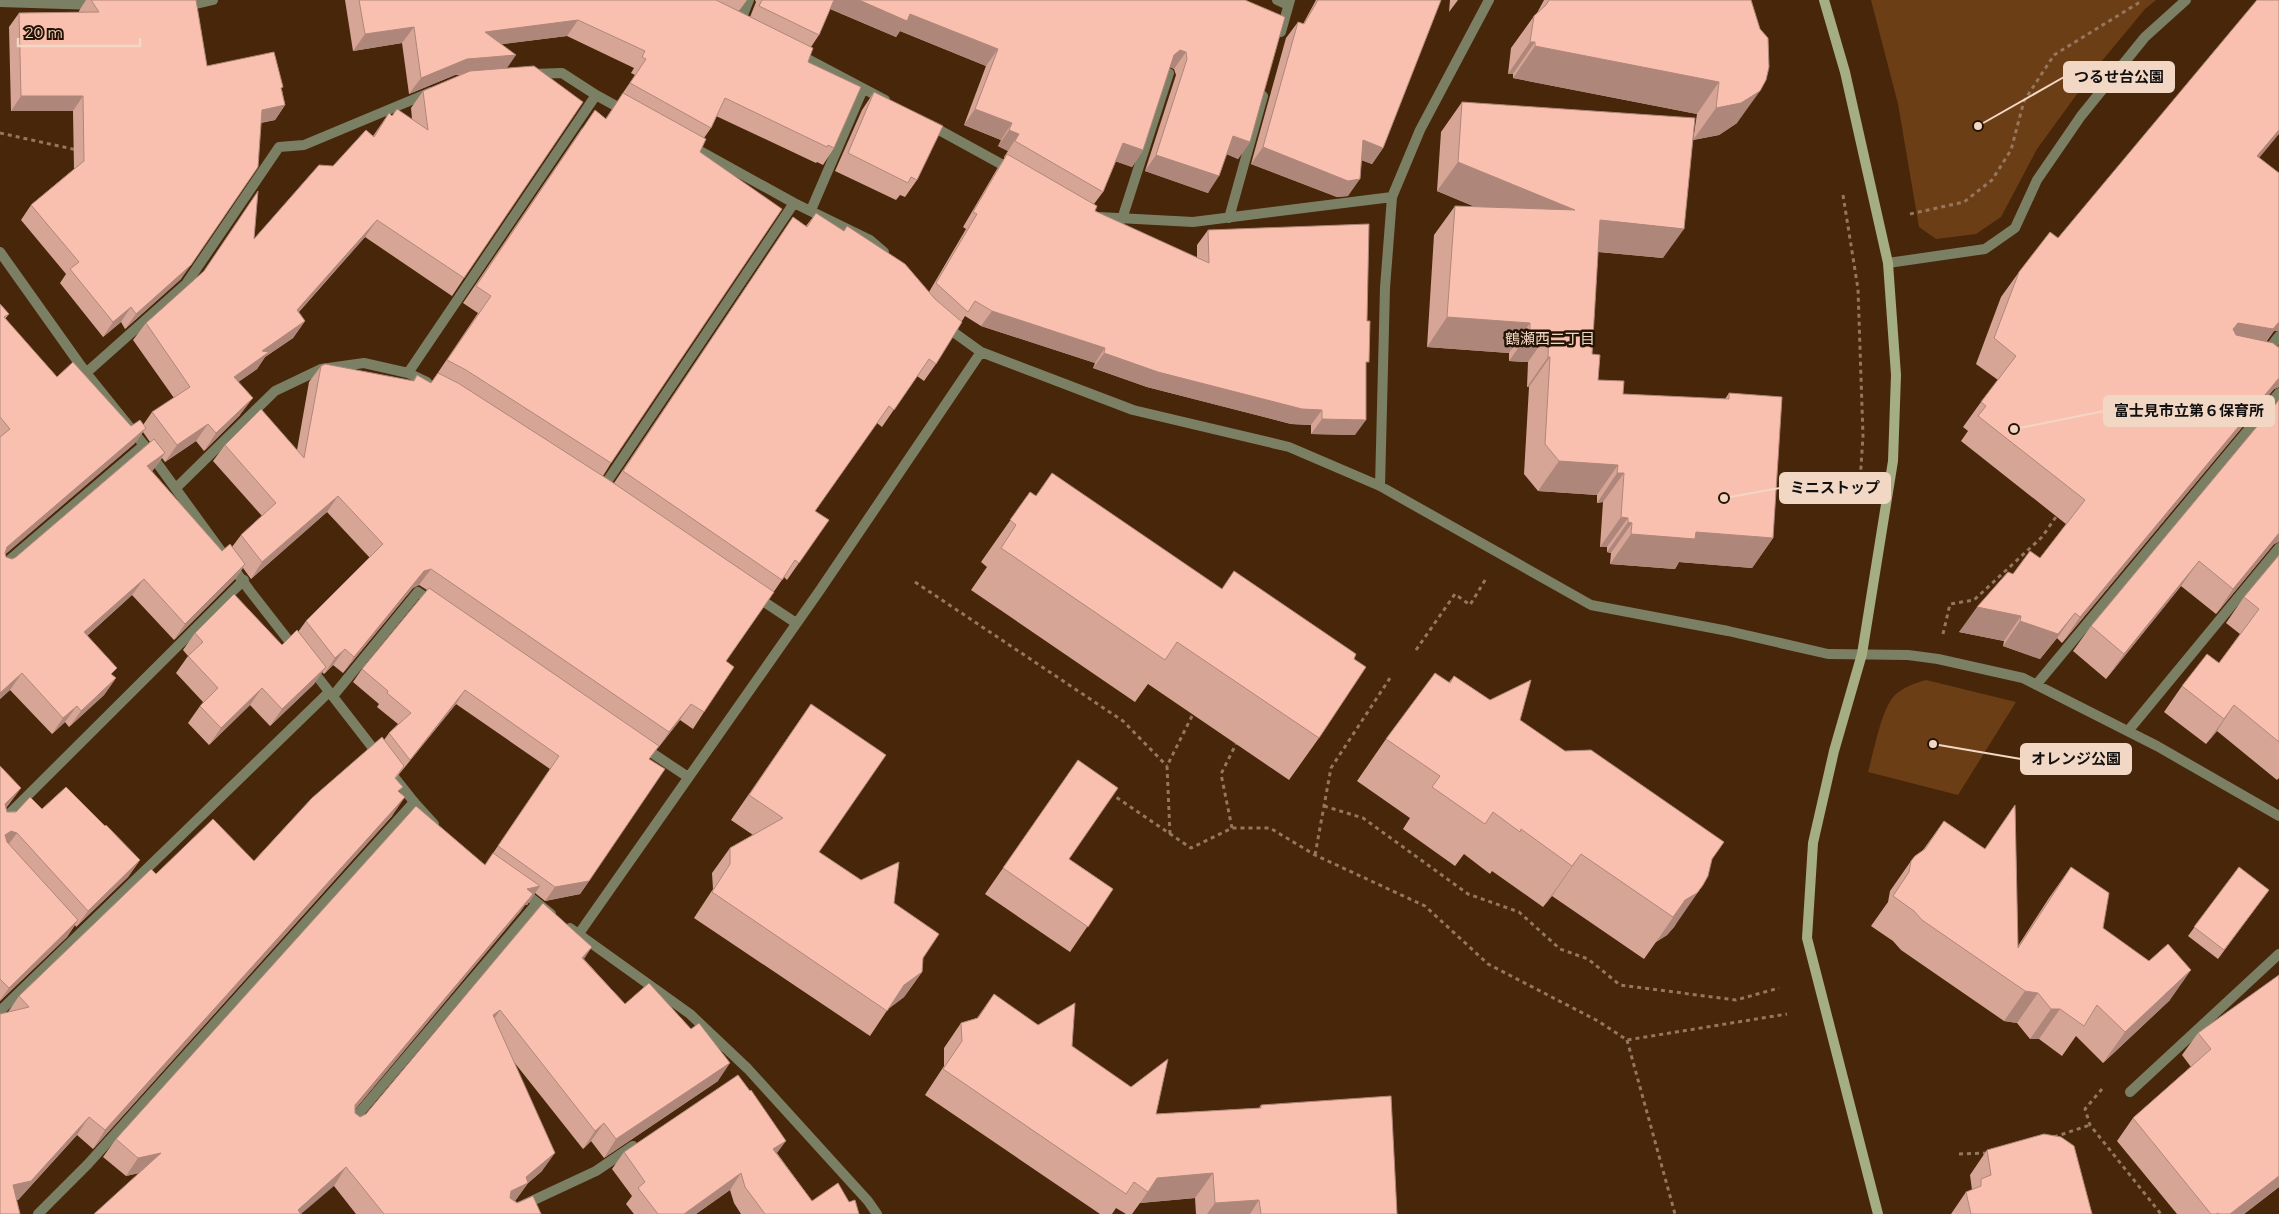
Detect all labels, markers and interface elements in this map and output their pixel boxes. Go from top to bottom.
scale bar [18,15,140,47]
text: 20 m [25,23,63,42]
callout: つるせ台公園 [2064,62,2174,92]
text: つるせ台公園 [2074,67,2164,86]
district label: 鶴瀬西二丁目 [1505,329,1595,348]
callout: 富士見市立第６保育所 [2104,396,2274,426]
text: 富士見市立第６保育所 [2114,401,2264,420]
callout: ミニストップ [1780,473,1890,503]
text: ミニストップ [1790,478,1880,497]
callout: オレンジ公園 [2021,744,2131,774]
text: オレンジ公園 [2031,749,2121,768]

